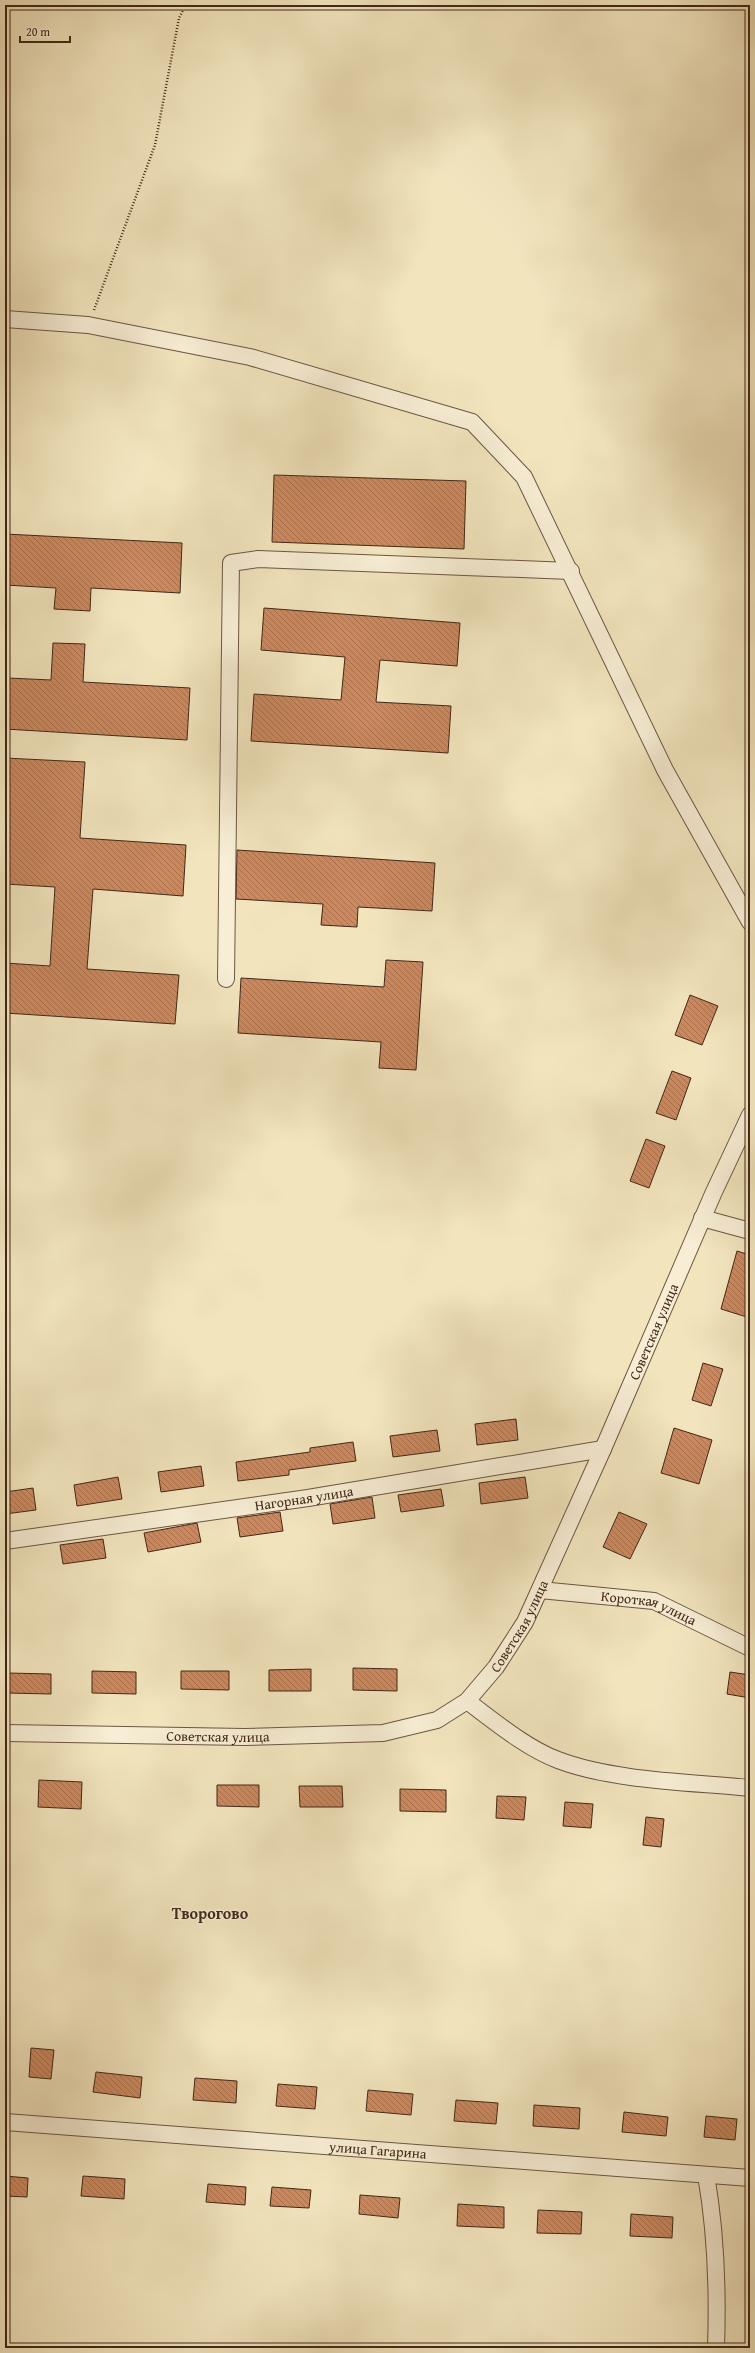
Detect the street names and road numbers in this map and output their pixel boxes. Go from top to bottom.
street label: Советская улица [624,1280,683,1383]
street label: Нагорная улица [253,1481,355,1515]
street label: Советская улица [486,1576,553,1677]
street label: Короткая улица [600,1586,700,1630]
street label: Советская улица [166,1726,270,1747]
street label: улица Гагарина [328,2136,428,2164]

